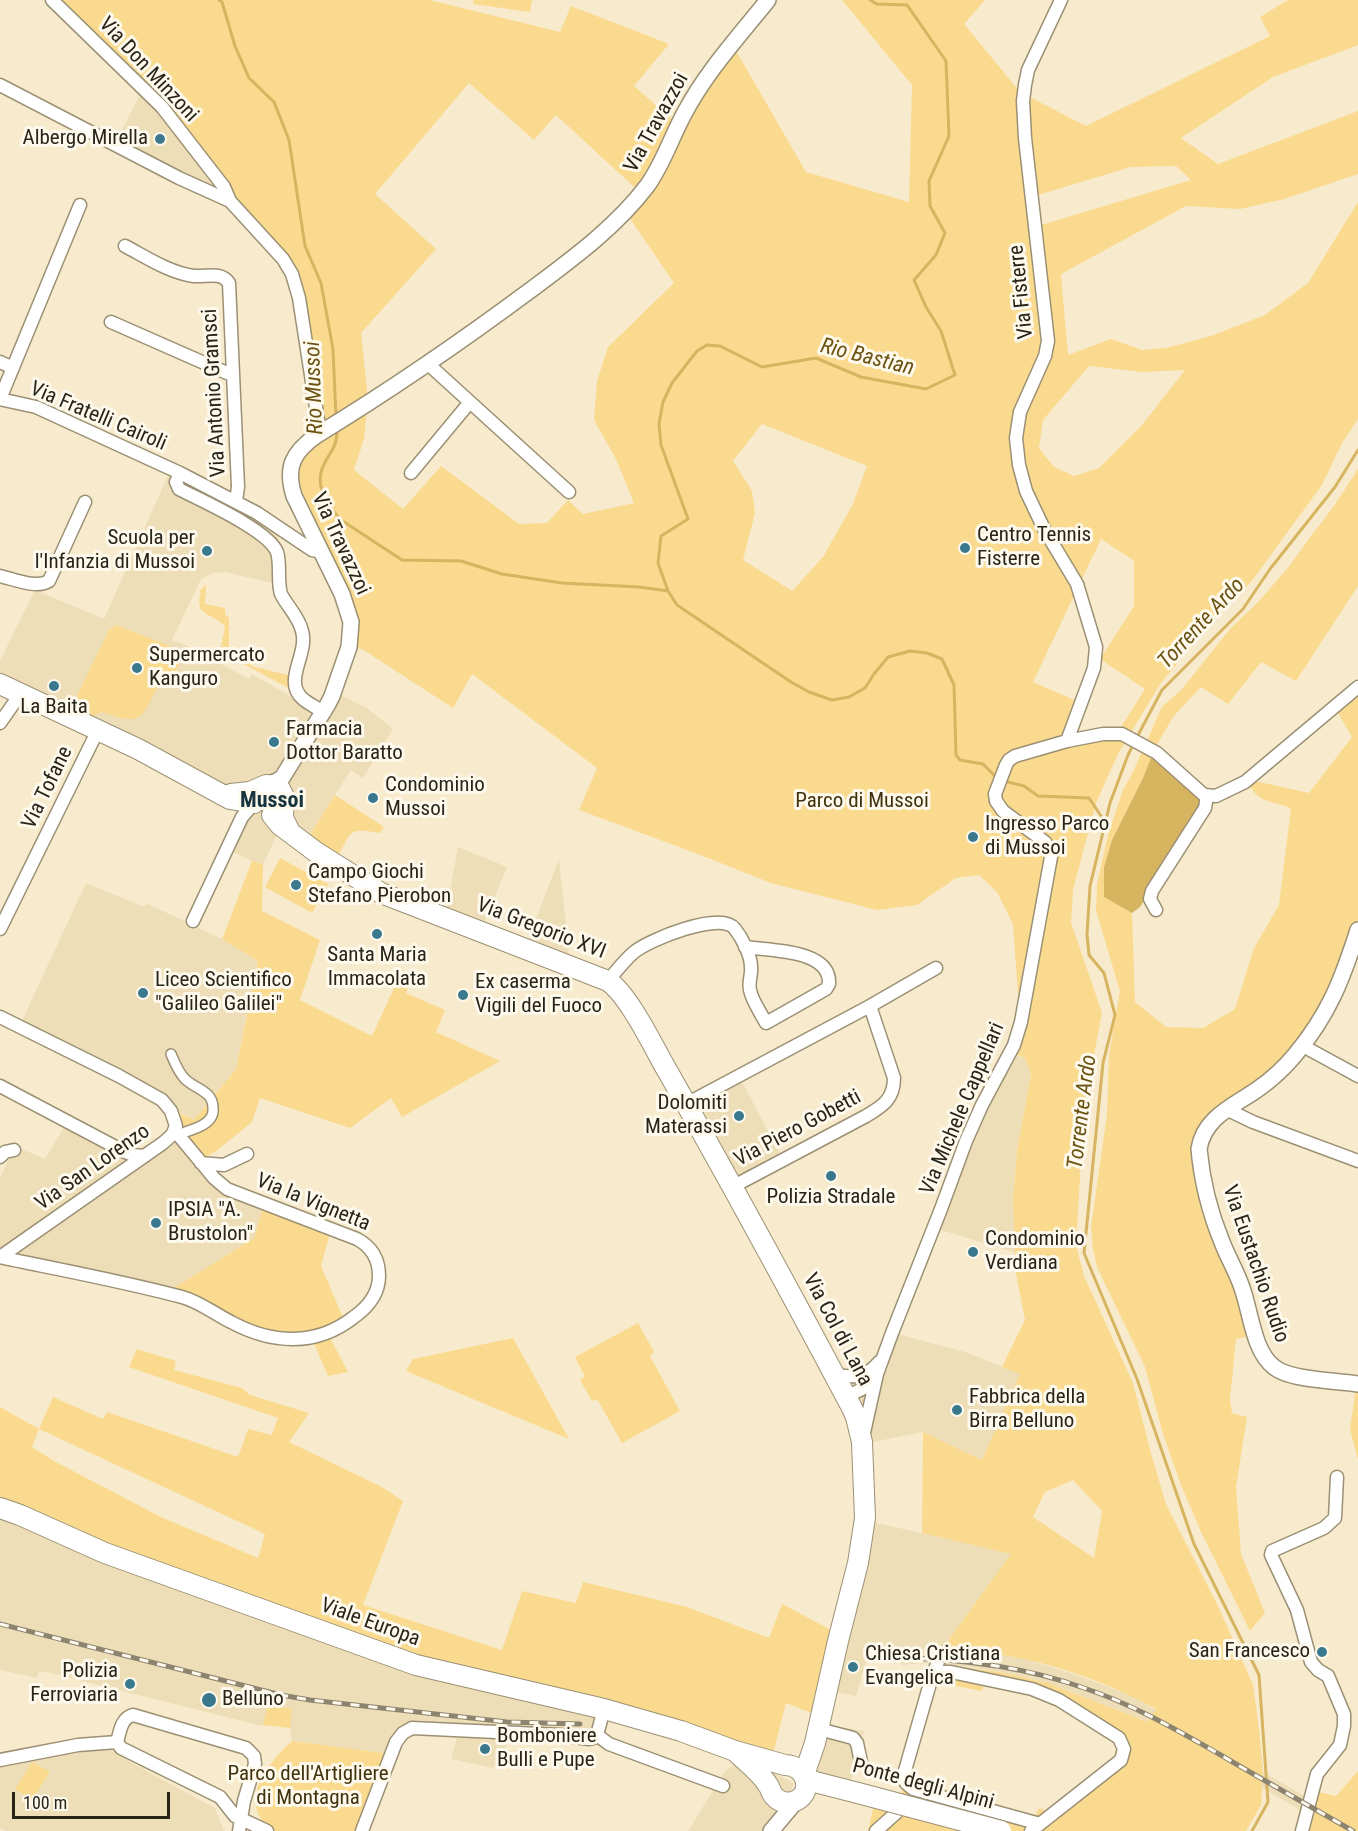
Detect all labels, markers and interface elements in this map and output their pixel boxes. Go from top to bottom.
street label: Via Don Minzoni [93,12,203,128]
street label: Via Travazzoi [619,69,695,177]
place label: Albergo Mirella [23,126,148,152]
marker: Albergo Mirella [153,132,167,146]
street label: Via Fisterre [1005,244,1039,340]
street label: Via Antonio Gramsci [198,308,232,478]
water label: Rio Bastian [818,334,916,382]
water label: Rio Mussoi [300,341,330,435]
street label: Via Fratelli Cairoli [26,377,170,457]
street label: Via Travazzoi [305,489,375,599]
place label: Centro Tennis Fisterre [977,523,1091,573]
place label: Scuola per l'Infanzia di Mussoi [35,526,195,576]
marker: Centro Tennis Fisterre [958,541,972,555]
marker: Scuola per l'Infanzia di Mussoi [200,544,214,558]
water label: Torrente Ardo [1153,573,1251,675]
place label: Supermercato Kanguro [149,643,265,693]
marker: Supermercato Kanguro [130,661,144,675]
marker: La Baita [47,679,61,693]
place label: La Baita [20,695,88,721]
place label: Farmacia Dottor Baratto [286,717,403,767]
marker: Farmacia Dottor Baratto [267,735,281,749]
street label: Via Tofane [17,743,79,833]
place label: Condominio Mussoi [385,773,485,823]
district label: Mussoi [240,788,304,814]
park label: Parco di Mussoi [795,789,929,815]
marker: Condominio Mussoi [366,791,380,805]
place label: Ingresso Parco di Mussoi [985,812,1109,862]
marker: Ingresso Parco di Mussoi [966,830,980,844]
place label: Campo Giochi Stefano Pierobon [308,860,451,910]
marker: Campo Giochi Stefano Pierobon [289,878,303,892]
street label: Via Gregorio XVI [473,893,609,965]
marker: Santa Maria Immacolata [370,927,384,941]
place label: Santa Maria Immacolata [327,943,427,993]
place label: Liceo Scientifico "Galileo Galilei" [155,968,292,1018]
place label: Ex caserma Vigili del Fuoco [475,970,602,1020]
marker: Liceo Scientifico "Galileo Galilei" [136,986,150,1000]
marker: Ex caserma Vigili del Fuoco [456,988,470,1002]
street label: Via Michele Cappellari [915,1019,1011,1199]
water label: Torrente Ardo [1063,1053,1103,1171]
street label: Via Piero Gobetti [730,1085,866,1173]
place label: Dolomiti Materassi [645,1091,727,1141]
marker: Dolomiti Materassi [732,1109,746,1123]
street label: Via San Lorenzo [31,1119,155,1217]
street label: Via la Vignetta [252,1169,374,1237]
marker: Polizia Stradale [824,1169,838,1183]
street label: Via Eustachio Rudio [1216,1182,1294,1346]
place label: Polizia Stradale [767,1185,895,1211]
place label: IPSIA "A. Brustolon" [168,1198,253,1248]
marker: IPSIA "A. Brustolon" [149,1216,163,1230]
place label: Condominio Verdiana [985,1227,1085,1277]
marker: Condominio Verdiana [966,1245,980,1259]
street label: Via Col di Lana [797,1269,877,1391]
place label: Fabbrica della Birra Belluno [969,1385,1085,1435]
marker: Fabbrica della Birra Belluno [950,1403,964,1417]
street label: Viale Europa [317,1593,423,1653]
place label: San Francesco [1189,1639,1310,1665]
place label: Chiesa Cristiana Evangelica [865,1642,1000,1692]
marker: San Francesco [1315,1645,1329,1659]
place label: Polizia Ferroviaria [30,1659,118,1709]
marker: Chiesa Cristiana Evangelica [846,1660,860,1674]
marker: Polizia Ferroviaria [123,1677,137,1691]
place label: Belluno [222,1687,284,1713]
marker: Belluno [200,1691,218,1709]
place label: Bomboniere Bulli e Pupe [497,1724,597,1774]
marker: Bomboniere Bulli e Pupe [478,1742,492,1756]
street label: Ponte degli Alpini [850,1754,996,1816]
park label: Parco dell'Artigliere di Montagna [227,1762,389,1812]
scale bar [15,1780,172,1818]
text: 100 m [23,1792,67,1813]

